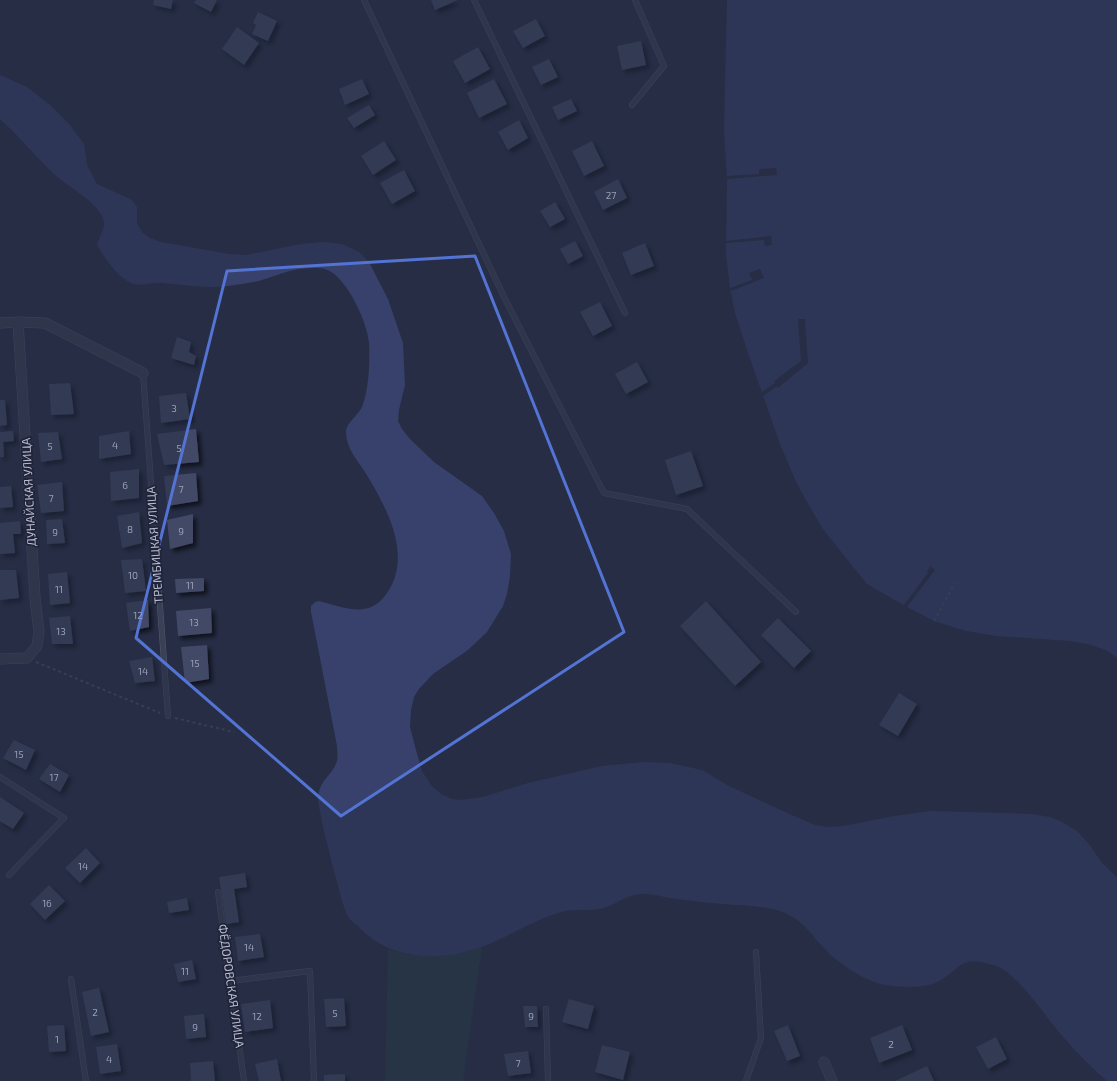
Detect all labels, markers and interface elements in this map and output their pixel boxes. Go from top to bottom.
house number: 27 [606,189,616,201]
house number: 3 [171,402,177,414]
street label: ДУНАЙСКАЯ УЛИЦА [18,437,38,547]
house number: 4 [112,439,118,451]
house number: 5 [47,440,53,452]
house number: 5 [176,442,182,454]
house number: 6 [122,479,128,491]
house number: 7 [178,483,184,495]
street label: ТРЕМБИЦКАЯ УЛИЦА [143,485,165,604]
house number: 7 [48,492,54,504]
house number: 8 [127,523,133,535]
house number: 9 [178,525,184,537]
house number: 9 [52,526,58,538]
house number: 10 [128,569,138,581]
house number: 11 [186,579,194,591]
house number: 11 [55,583,63,595]
house number: 12 [133,609,143,621]
house number: 13 [189,616,199,628]
house number: 13 [56,625,66,637]
house number: 15 [190,657,200,669]
house number: 14 [138,665,148,677]
house number: 15 [14,748,24,760]
house number: 17 [49,771,59,783]
house number: 14 [78,860,88,872]
house number: 16 [42,897,52,909]
street label: ФЁДОРОВСКАЯ УЛИЦА [216,923,248,1049]
house number: 14 [244,941,254,953]
house number: 11 [181,965,189,977]
house number: 2 [92,1006,98,1018]
house number: 5 [332,1007,338,1019]
house number: 12 [252,1010,262,1022]
house number: 9 [528,1010,534,1022]
house number: 9 [192,1021,198,1033]
house number: 1 [55,1033,59,1045]
house number: 2 [888,1038,894,1050]
house number: 4 [106,1053,112,1065]
house number: 7 [515,1057,521,1069]

